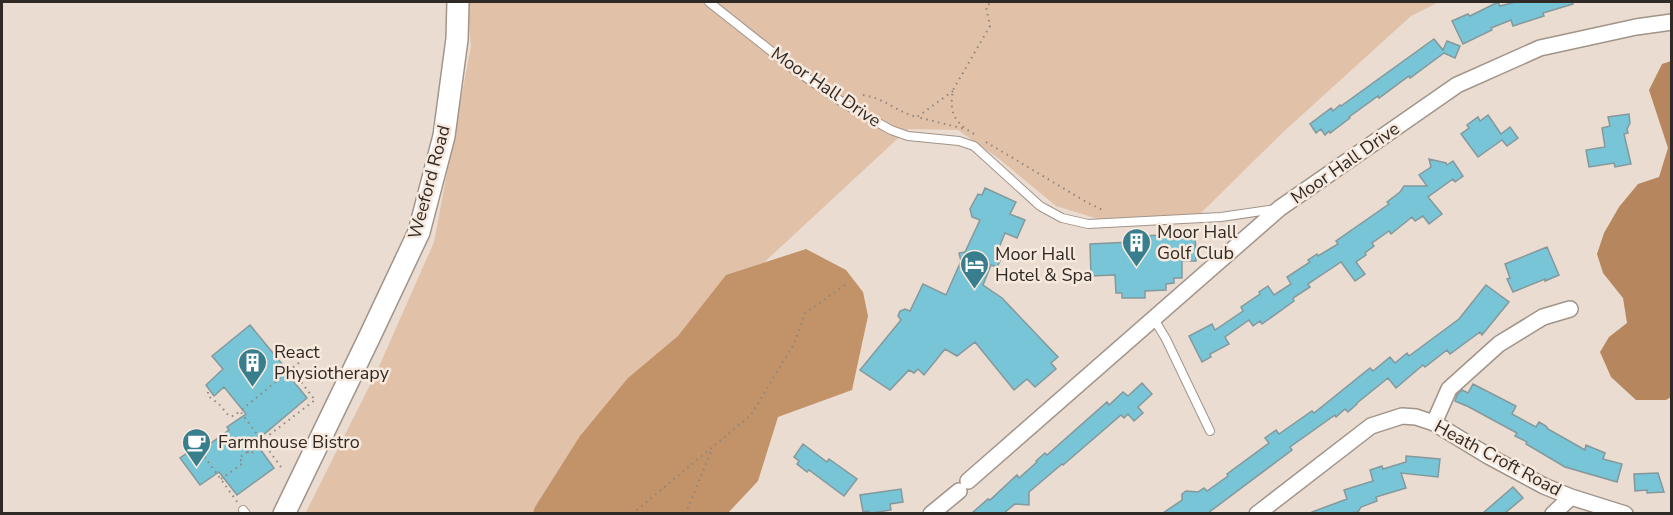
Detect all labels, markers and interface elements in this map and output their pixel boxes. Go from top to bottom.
street label: Moor Hall Drive [766,41,886,133]
street label: Moor Hall Drive [1286,117,1404,209]
street label: Weeford Road [402,122,456,242]
place label: Moor Hall Golf Club [1157,220,1238,265]
building icon: Moor Hall Golf Club [1120,226,1152,268]
place label: Moor Hall Hotel & Spa [995,242,1093,287]
hotel icon: Moor Hall Hotel & Spa [958,248,990,290]
place label: React Physiotherapy [274,340,390,385]
building icon: React Physiotherapy [237,346,269,388]
street label: Heath Croft Road [1430,414,1566,502]
cafe icon: Farmhouse Bistro [181,426,213,468]
place label: Farmhouse Bistro [218,430,360,454]

